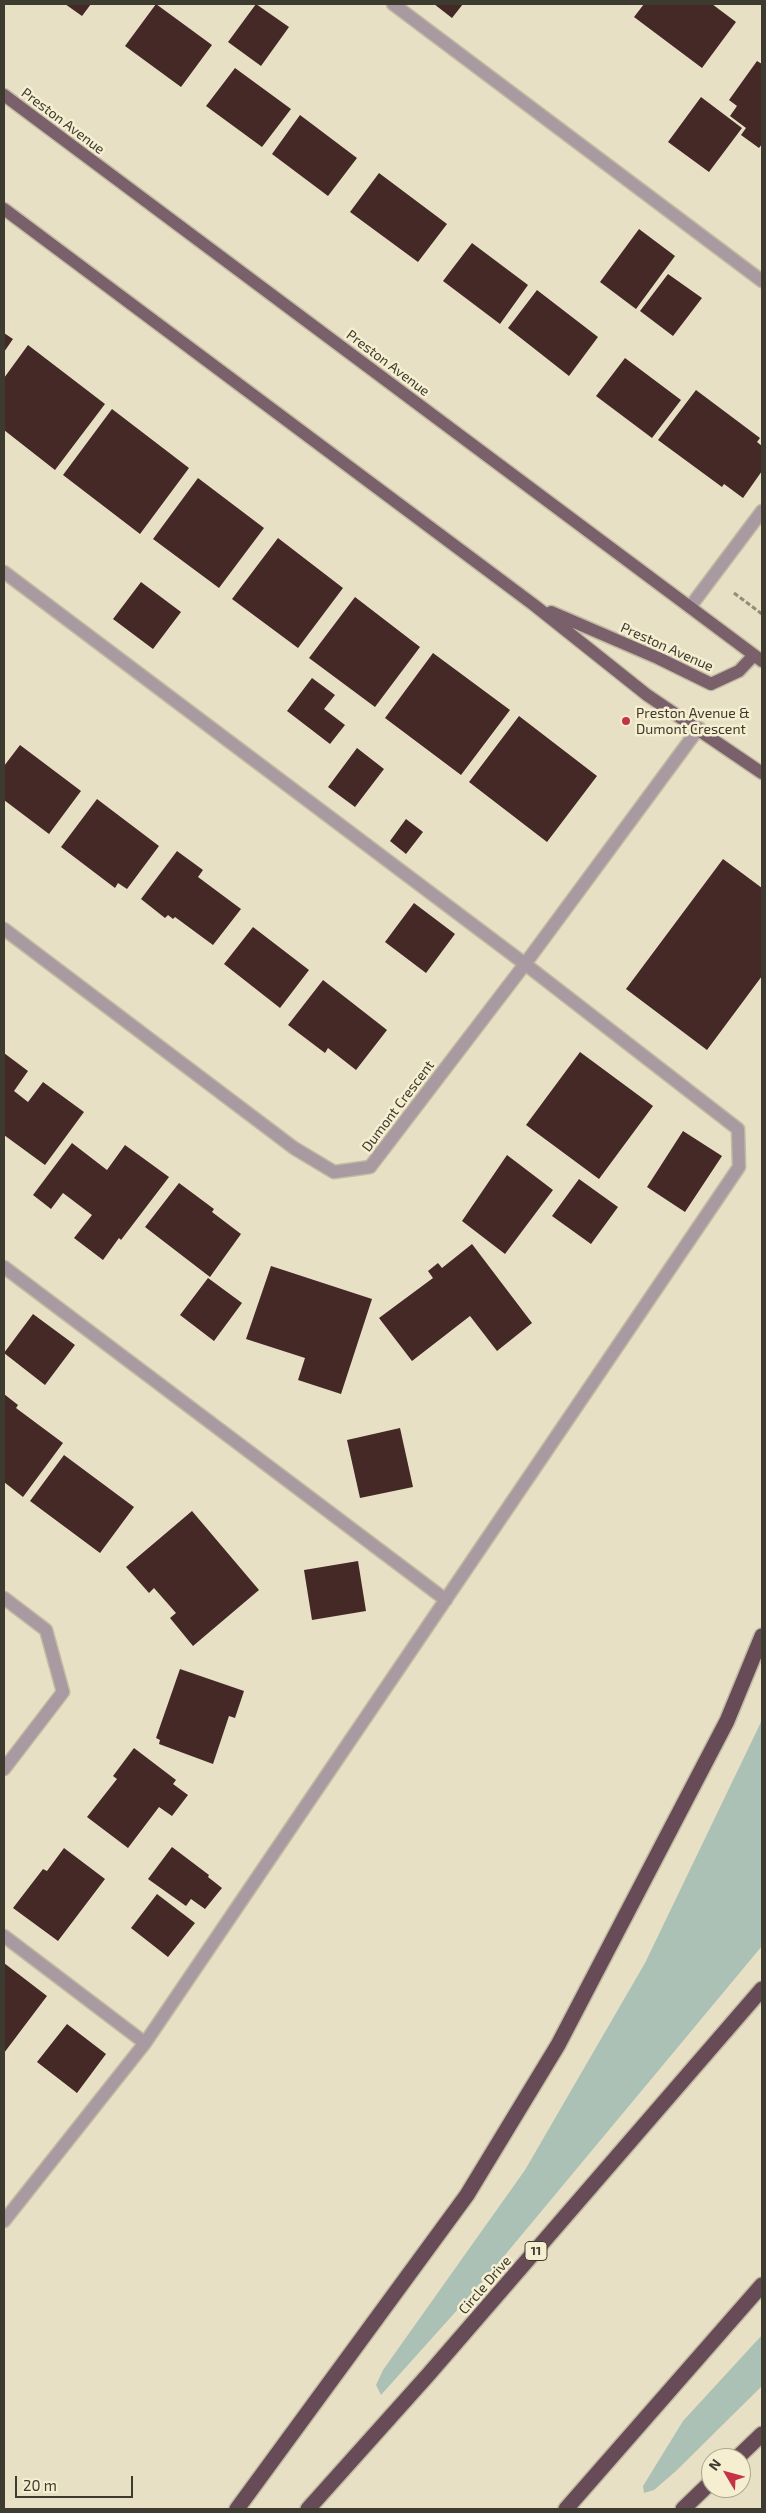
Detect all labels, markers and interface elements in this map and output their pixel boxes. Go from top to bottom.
street label: Preston Avenue [18,84,108,158]
street label: Preston Avenue [343,326,433,400]
street label: Preston Avenue [618,619,716,675]
place label: Preston Avenue & Dumont Crescent [636,705,750,738]
marker: Preston Avenue & Dumont Crescent [620,715,632,727]
street label: Dumont Crescent [358,1057,438,1155]
road number: 11 [525,2242,547,2260]
street label: Circle Drive [455,2252,515,2318]
north arrow [701,2448,751,2498]
text: N [705,2455,724,2473]
scale bar [18,2466,135,2498]
text: 20 m [23,2476,57,2494]

